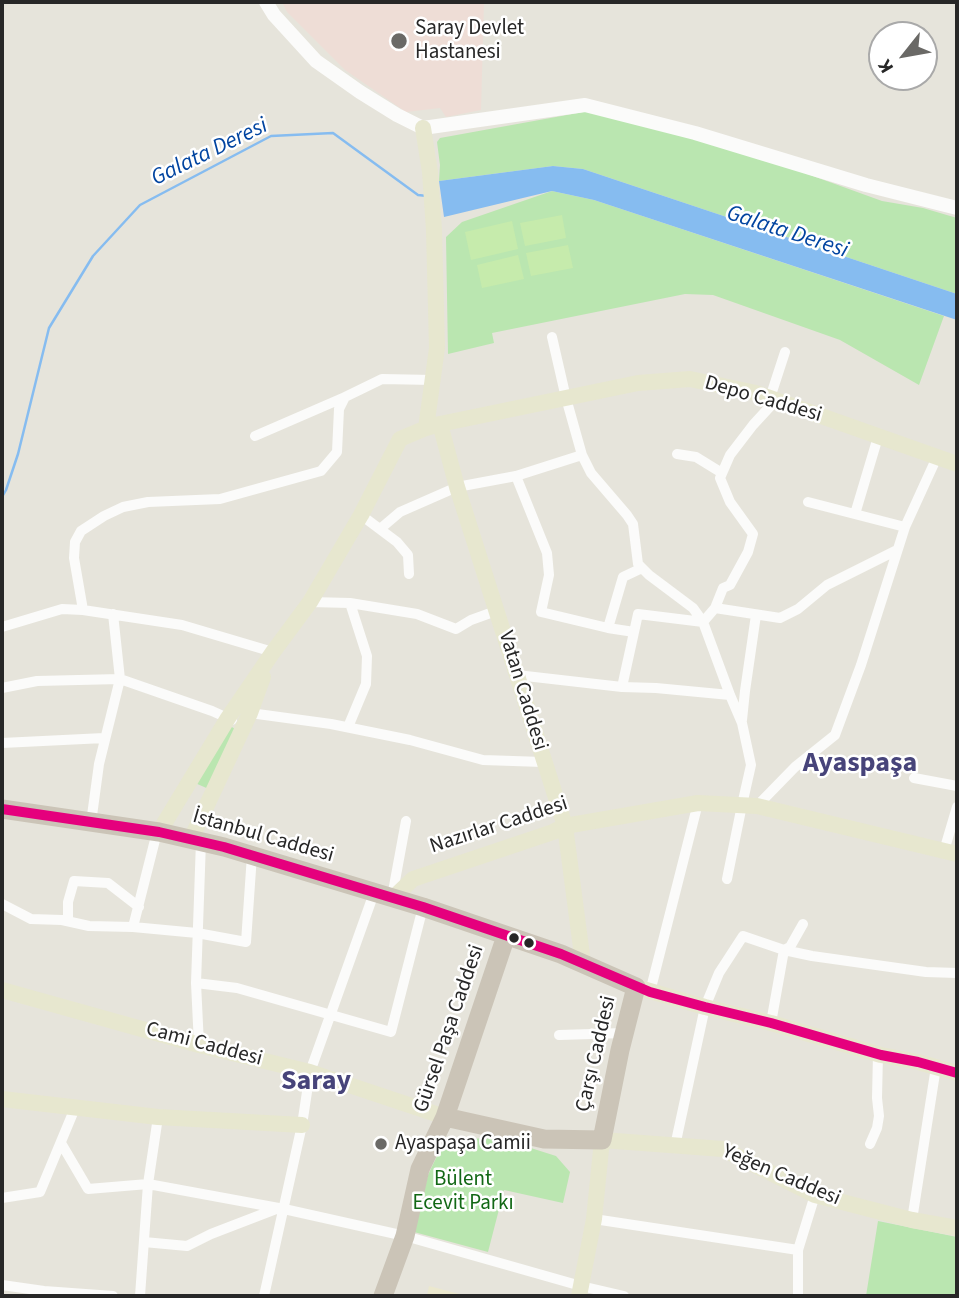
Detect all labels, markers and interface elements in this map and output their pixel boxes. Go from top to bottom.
place label: Saray Devlet Hastanesi [415,16,524,66]
north arrow [868,21,938,91]
marker: Saray Devlet Hastanesi [389,31,409,51]
text: K [872,54,901,78]
water label: Galata Deresi [147,113,273,193]
water label: Galata Deresi [723,200,851,266]
street label: Depo Caddesi [701,371,825,429]
street label: Vatan Caddesi [492,628,552,754]
district label: Ayaspaşa [803,748,917,782]
street label: Nazırlar Caddesi [427,792,571,860]
street label: İstanbul Caddesi [190,805,336,869]
unlabelled marker [507,931,521,945]
unlabelled marker [522,936,536,950]
street label: Gürsel Paşa Caddesi [409,942,491,1116]
street label: Çarşı Caddesi [571,994,623,1114]
street label: Cami Caddesi [143,1017,265,1073]
district label: Saray [281,1066,351,1100]
place label: Ayaspaşa Camii [395,1131,531,1157]
marker: Ayaspaşa Camii [373,1136,389,1152]
street label: Yeğen Caddesi [718,1140,844,1212]
park label: Bülent Ecevit Parkı [412,1167,514,1217]

